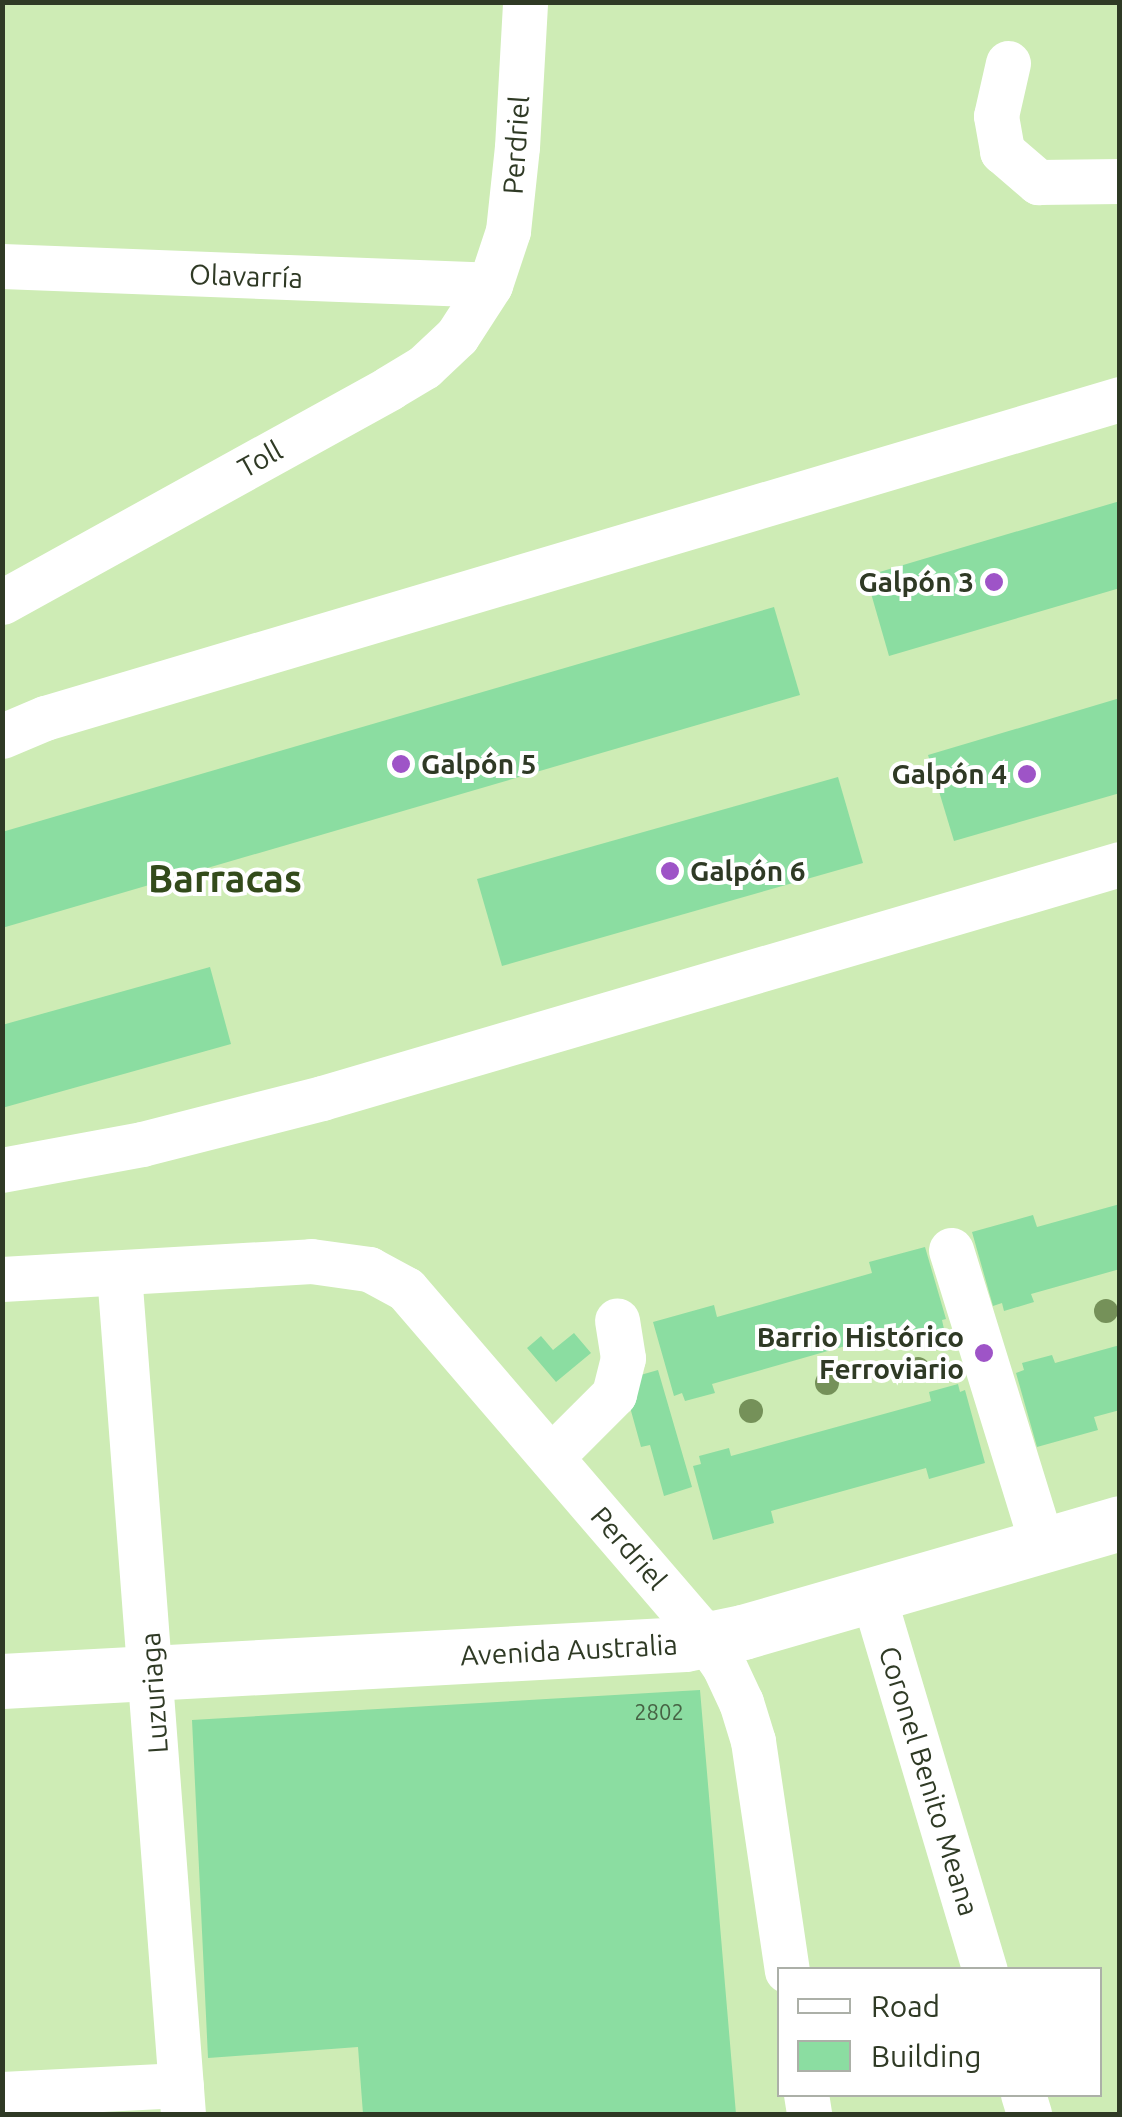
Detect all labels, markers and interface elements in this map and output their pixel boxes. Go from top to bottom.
street label: Perdriel [496,95,536,195]
street label: Olavarría [188,257,304,295]
street label: Toll [232,433,288,485]
place label: Galpón 3 [859,565,974,599]
marker: Galpón 3 [983,571,1005,593]
place label: Galpón 5 [421,747,536,781]
marker: Galpón 5 [390,753,412,775]
place label: Galpón 4 [892,757,1007,791]
marker: Galpón 4 [1016,763,1038,785]
place label: Galpón 6 [690,854,805,888]
district label: Barracas [148,856,302,902]
marker: Galpón 6 [659,860,681,882]
place label: Barrio Histórico Ferroviario [757,1320,964,1386]
marker: Barrio Histórico Ferroviario [973,1342,995,1364]
street label: Perdriel [584,1500,674,1596]
street label: Avenida Australia [459,1628,679,1672]
street label: Luzuriaga [133,1631,175,1755]
street label: Coronel Benito Meana [872,1642,986,1920]
house number: 2802 [634,1699,684,1725]
legend [777,1967,1102,2097]
text: Road [871,1989,940,2023]
text: Building [871,2039,982,2073]

